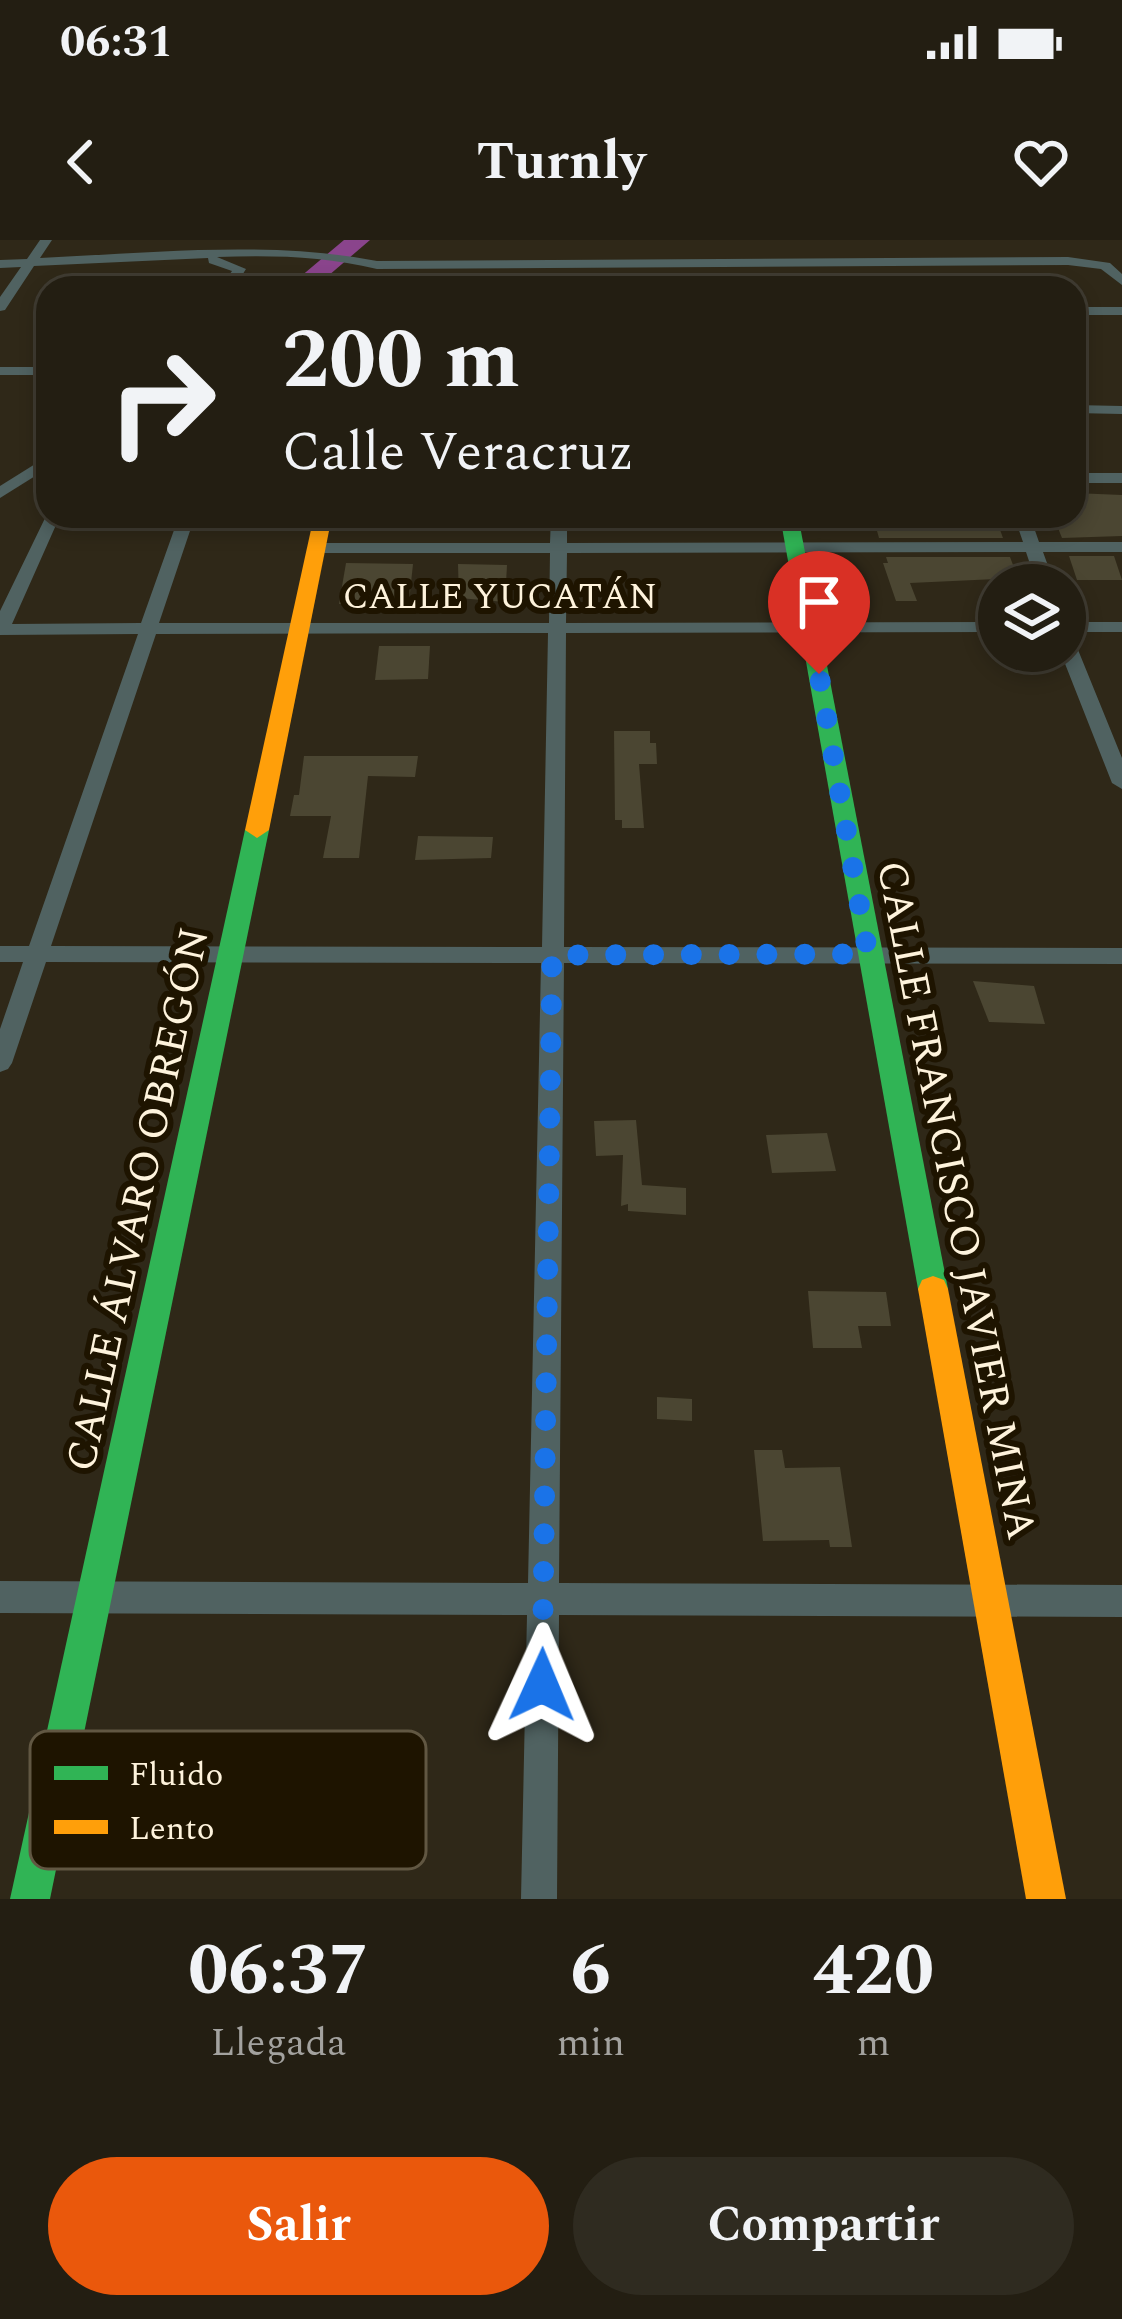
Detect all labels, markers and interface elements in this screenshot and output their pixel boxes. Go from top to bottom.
text: 06:31 [60,8,173,77]
text: Turnly [476,121,646,203]
icon: back [48,129,114,195]
icon: heart [1008,129,1074,195]
text: 200 m [282,297,520,425]
icon: right [84,324,240,480]
text: Calle Veracruz [282,412,634,494]
pin [768,551,870,674]
map controls [978,564,1086,672]
button: layers [978,564,1086,672]
icon: arrive [786,569,852,635]
street label: CALLE YUCATÁN [343,570,657,625]
street label: CALLE FRANCISCO JAVIER MINA [859,856,1052,1545]
street label: CALLE ÁLVARO OBREGÓN [50,922,227,1477]
position arrow [479,1622,605,1748]
legend [30,1731,426,1869]
text: Fluido [129,1750,223,1800]
text: Lento [129,1804,215,1854]
text: 06:37 [188,1917,369,2026]
text: 6 [571,1917,611,2026]
text: 420 [813,1917,934,2026]
text: Llegada [210,2014,346,2073]
text: min [557,2014,625,2073]
text: m [857,2014,890,2073]
button: Salir [48,2157,549,2295]
button: Compartir [573,2157,1074,2295]

